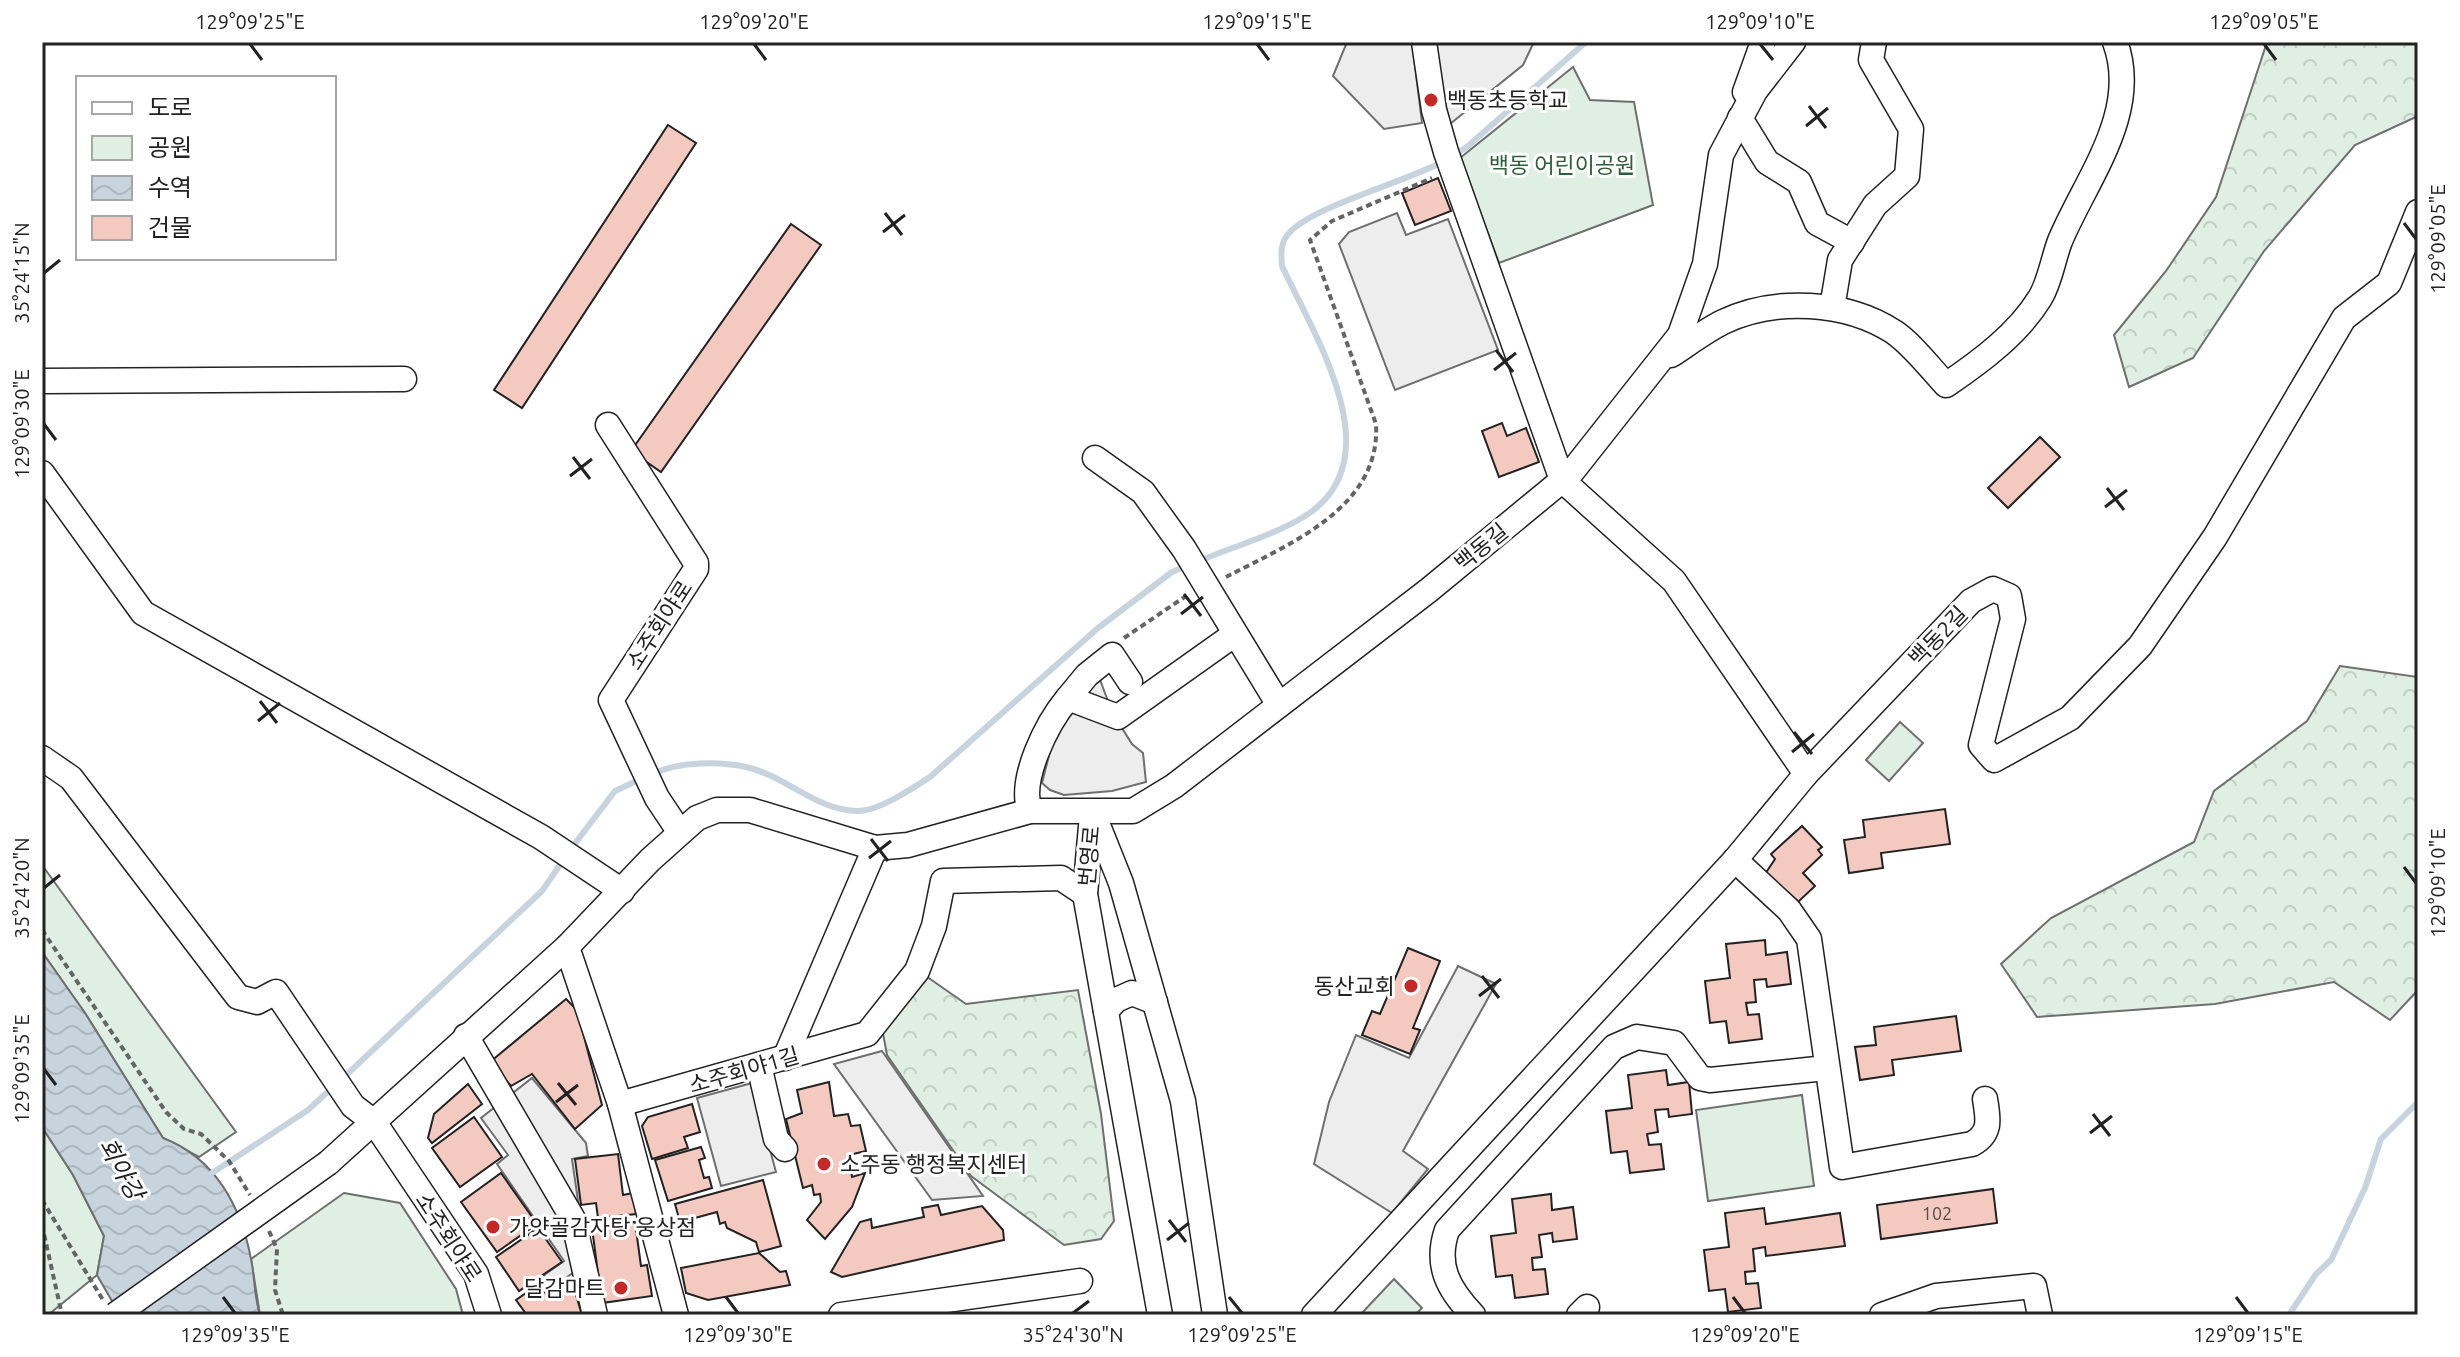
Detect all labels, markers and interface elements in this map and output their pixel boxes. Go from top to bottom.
text: 129°09'25"E [195,10,305,33]
text: 129°09'20"E [699,10,809,33]
text: 129°09'15"E [1202,10,1312,33]
text: 129°09'10"E [1705,10,1815,33]
text: 129°09'05"E [2209,10,2319,33]
legend [76,76,336,260]
place label: 백동초등학교 [1447,87,1568,112]
marker: 백동초등학교 [1422,91,1440,109]
text: 도로 [148,94,192,121]
text: 공원 [148,134,192,161]
park label: 백동 어린이공원 [1489,152,1635,177]
text: 수역 [148,174,192,201]
text: 129°09'05"E [2426,184,2449,294]
text: 건물 [148,214,192,241]
text: 35°24'15"N [10,222,33,324]
text: 129°09'30"E [10,369,33,479]
street label: 백동길 [1449,518,1512,575]
street label: 소주회야로 [621,575,697,674]
street label: 백동2길 [1903,601,1972,671]
street label: 번영로 [1073,825,1104,887]
text: 129°09'10"E [2426,828,2449,938]
text: 35°24'20"N [10,837,33,939]
place label: 동산교회 [1314,973,1395,998]
marker: 동산교회 [1402,977,1420,995]
text: 129°09'35"E [10,1014,33,1124]
street label: 소주회야1길 [686,1042,802,1097]
water label: 회야강 [94,1133,151,1207]
place label: 소주동 행정복지센터 [840,1151,1027,1176]
marker: 소주동 행정복지센터 [815,1155,833,1173]
street label: 소주회야로 [411,1187,487,1286]
house number: 102 [1922,1203,1952,1223]
place label: 가얏골감자탕 웅상점 [509,1214,696,1239]
marker: 가얏골감자탕 웅상점 [484,1218,502,1236]
place label: 달감마트 [524,1275,605,1300]
marker: 달감마트 [612,1279,630,1297]
text: 129°09'35"E [180,1323,290,1346]
text: 129°09'30"E [683,1323,793,1346]
text: 35°24'30"N [1022,1323,1124,1346]
text: 129°09'25"E [1187,1323,1297,1346]
text: 129°09'20"E [1690,1323,1800,1346]
text: 129°09'15"E [2193,1323,2303,1346]

